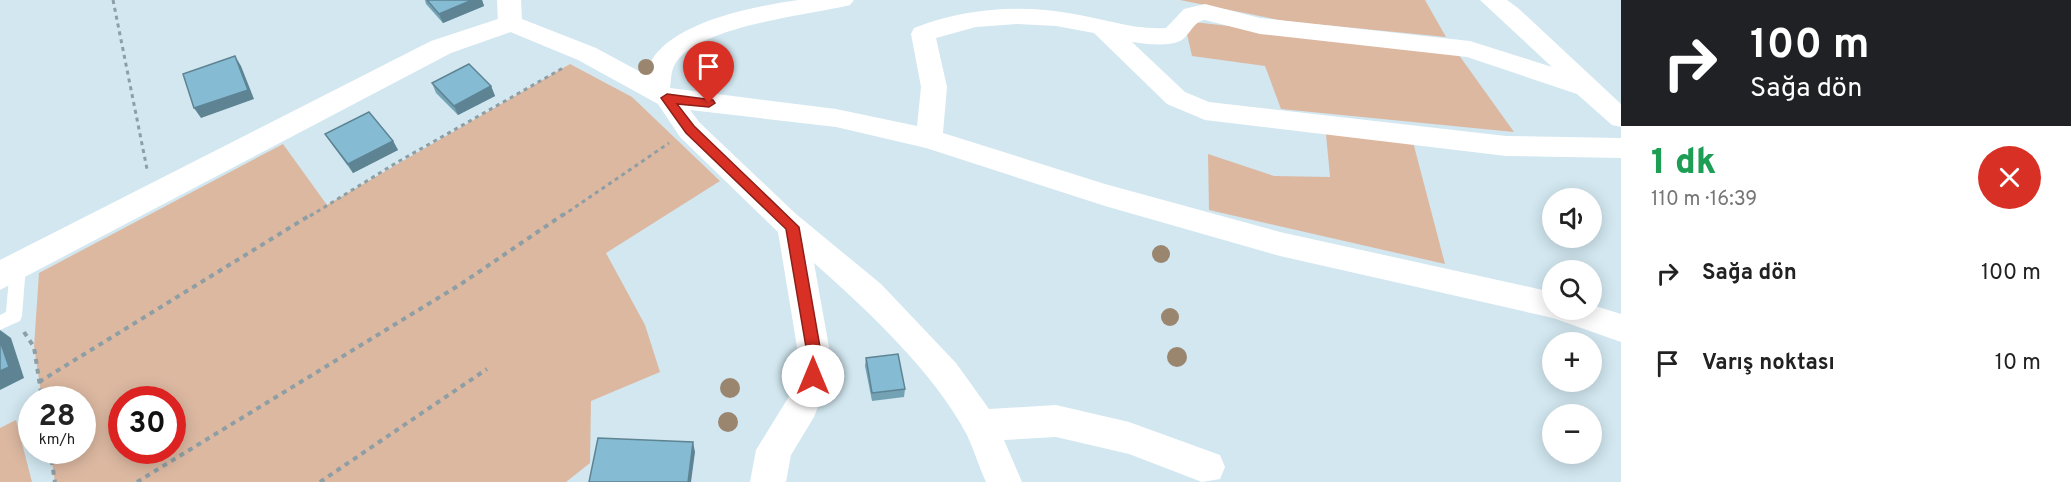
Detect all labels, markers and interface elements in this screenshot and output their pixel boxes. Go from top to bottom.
text: 100 m [1750,20,1869,73]
icon: right [1651,24,1729,102]
pin [683,41,734,103]
icon: arrive [692,50,725,83]
text: Sağa dön [1750,72,1862,106]
text: 1 dk [1651,141,1716,187]
button: close [1978,146,2041,209]
text: 110 m · 16:39 [1651,187,1757,213]
map controls [1542,188,1602,464]
button: sound [1542,188,1602,248]
icon: right [1651,257,1684,290]
button: search [1542,260,1602,320]
text: Sağa dön [1702,260,1797,287]
text: 100 m [1981,260,2041,287]
button: + [1542,332,1602,392]
position arrow [781,344,845,408]
icon: arrive [1651,347,1684,380]
text: Varış noktası [1702,350,1835,377]
text: 10 m [1995,350,2041,377]
speed limit sign: 30 [108,386,186,464]
text: 28 [38,399,76,436]
button: − [1542,404,1602,464]
text: km/h [39,431,75,450]

